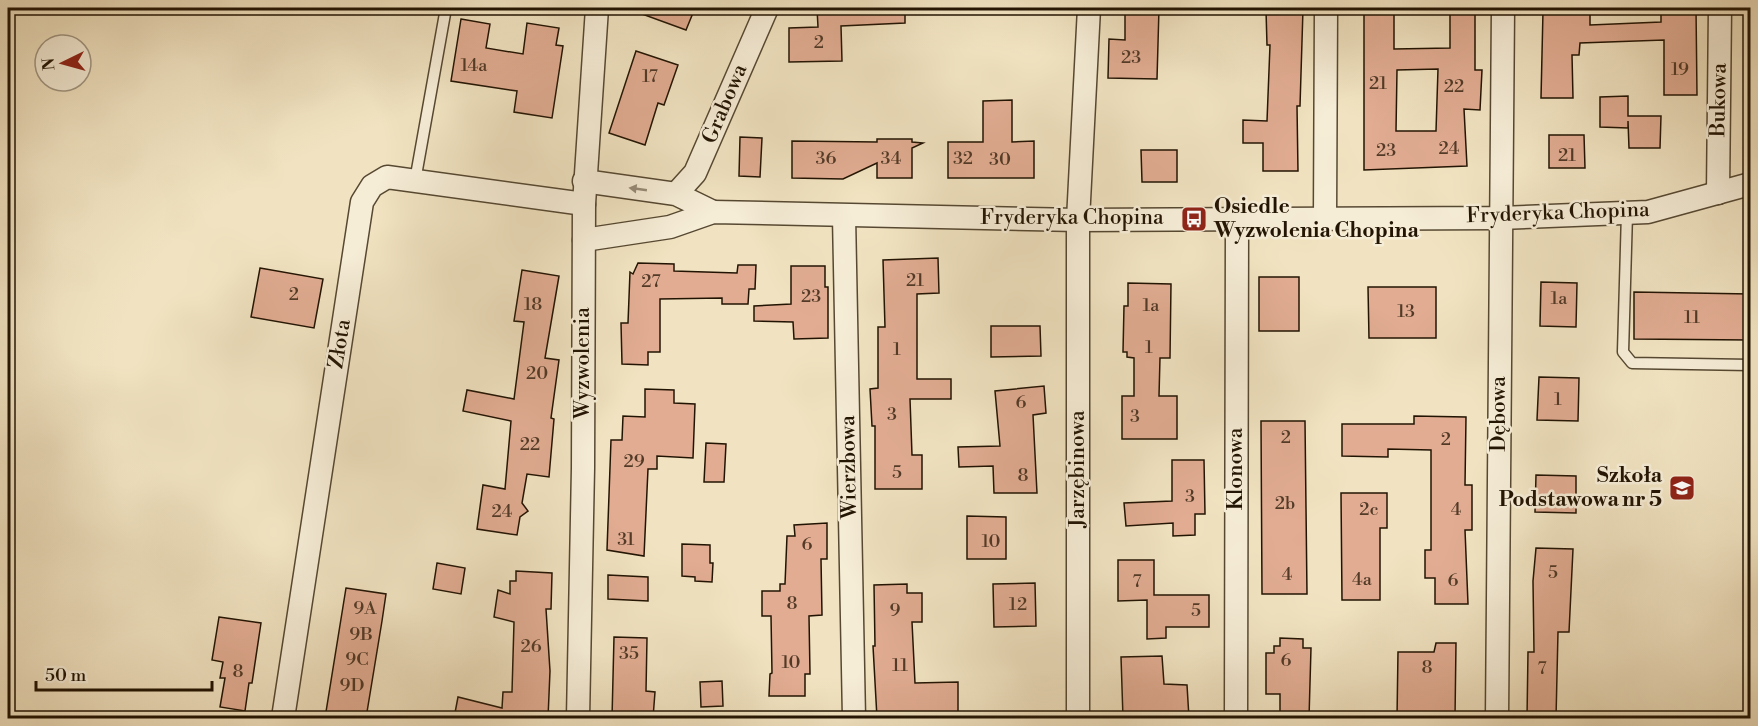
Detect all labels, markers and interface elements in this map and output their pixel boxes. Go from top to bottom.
house number: 2 [814,31,824,54]
north arrow [33,33,93,93]
house number: 23 [1121,46,1141,69]
house number: 14a [461,54,488,77]
text: N [39,57,60,71]
house number: 19 [1671,58,1689,81]
street label: Grabowa [697,60,753,148]
street label: Bukowa [1705,62,1733,138]
house number: 17 [642,65,658,88]
house number: 21 [1369,72,1387,95]
house number: 22 [1444,75,1464,98]
house number: 24 [1438,137,1460,160]
house number: 23 [1376,139,1396,162]
house number: 21 [1558,144,1576,167]
house number: 36 [816,147,837,170]
house number: 34 [881,147,902,170]
house number: 32 [953,147,973,170]
house number: 30 [989,148,1011,171]
one-way arrow [629,184,648,193]
place label: Osiedle Wyzwolenia Chopina [1213,194,1419,244]
street label: Fryderyka Chopina [1466,197,1650,229]
bus stop icon: Osiedle Wyzwolenia Chopina [1179,204,1209,234]
street label: Fryderyka Chopina [980,205,1164,231]
house number: 21 [906,269,924,292]
house number: 27 [641,270,661,293]
house number: 2 [289,283,299,306]
house number: 23 [801,285,821,308]
house number: 1a [1551,287,1568,310]
house number: 18 [524,293,542,316]
house number: 1a [1143,294,1160,317]
house number: 13 [1397,300,1415,323]
house number: 11 [1684,306,1700,329]
street label: Wyzwolenia [570,307,596,420]
street label: Złota [323,317,357,371]
house number: 1 [1145,336,1153,359]
house number: 1 [893,338,901,361]
house number: 20 [526,362,548,385]
street label: Dębowa [1486,376,1512,452]
house number: 1 [1554,388,1562,411]
house number: 6 [1016,391,1027,414]
house number: 3 [887,403,897,426]
house number: 3 [1130,405,1140,428]
street label: Jarzębinowa [1065,410,1091,529]
street label: Wierzbowa [835,415,863,520]
house number: 2 [1281,426,1291,449]
street label: Klonowa [1223,427,1249,510]
house number: 2 [1441,428,1451,451]
house number: 22 [520,433,540,456]
house number: 29 [623,450,645,473]
house number: 5 [892,461,902,484]
place label: Szkoła Podstawowa nr 5 [1499,463,1663,513]
house number: 8 [1017,464,1029,487]
school or university icon: Szkoła Podstawowa nr 5 [1667,473,1697,503]
house number: 3 [1185,485,1195,508]
house number: 2b [1275,492,1295,515]
house number: 2c [1359,498,1379,521]
house number: 4 [1451,498,1462,521]
house number: 24 [491,500,513,523]
house number: 31 [617,528,635,551]
house number: 10 [981,530,1001,553]
house number: 6 [802,533,813,556]
house number: 5 [1548,561,1558,584]
house number: 4 [1282,563,1293,586]
house number: 4a [1352,568,1373,591]
house number: 6 [1448,569,1459,592]
house number: 7 [1132,570,1142,593]
house number: 8 [786,592,798,615]
house number: 12 [1009,593,1027,616]
house number: 9A [353,597,377,620]
house number: 9 [890,599,901,622]
house number: 5 [1191,599,1201,622]
house number: 9B [349,623,373,646]
house number: 26 [520,635,542,658]
house number: 35 [619,642,639,665]
house number: 9C [345,648,369,671]
house number: 6 [1281,649,1292,672]
house number: 10 [781,651,801,674]
scale bar [36,654,212,692]
house number: 11 [892,654,908,677]
house number: 8 [1421,656,1433,679]
house number: 7 [1537,657,1547,680]
house number: 8 [232,660,244,683]
text: 50 m [45,664,87,687]
house number: 9D [340,674,364,697]

